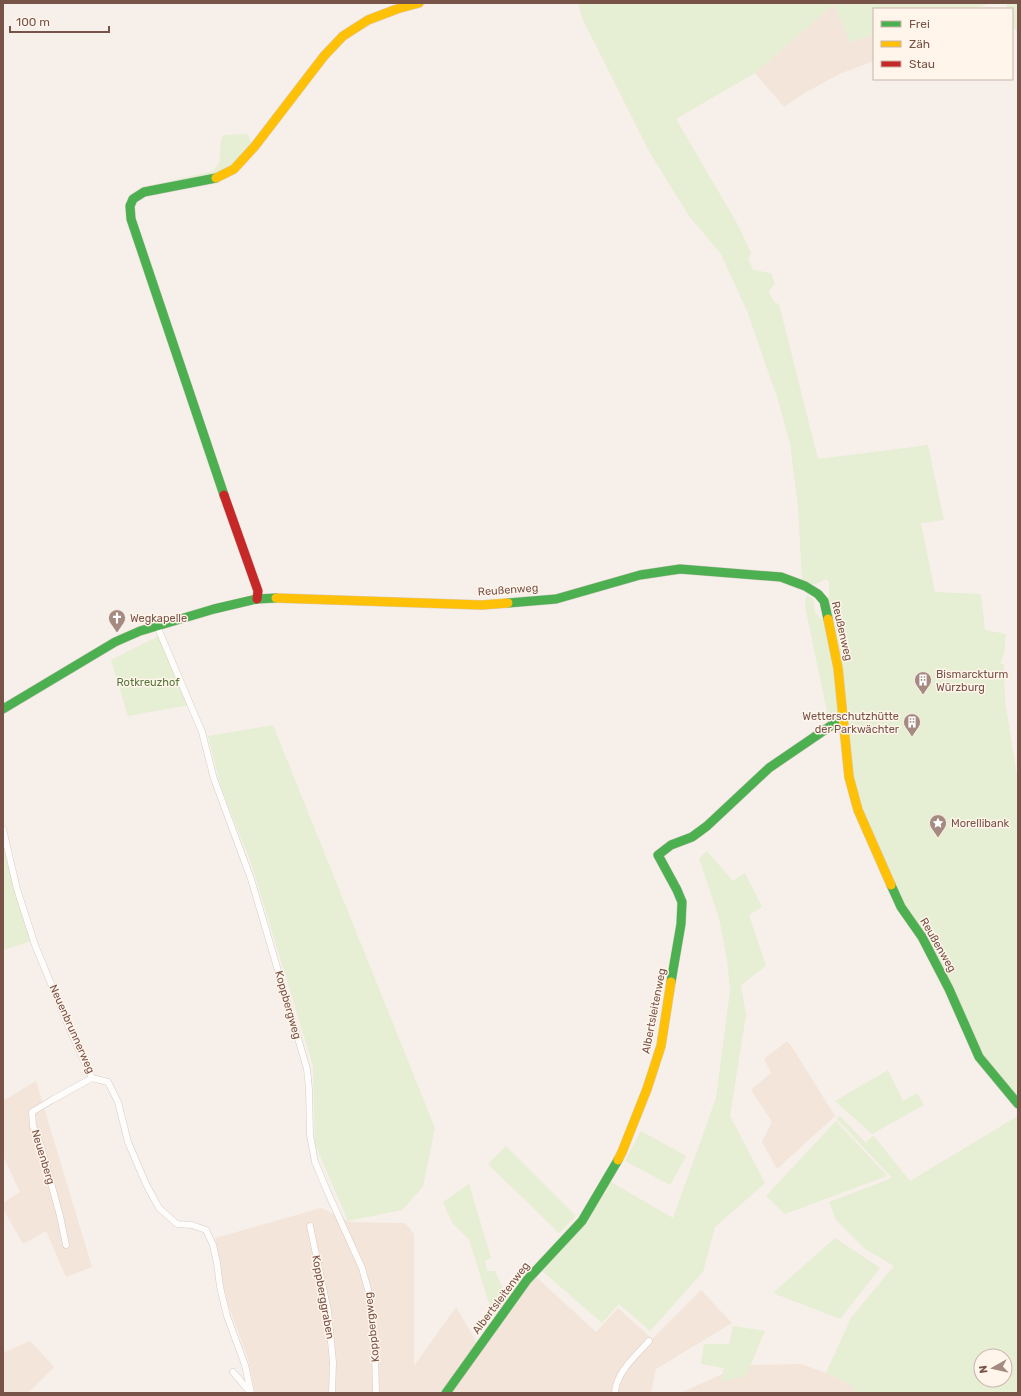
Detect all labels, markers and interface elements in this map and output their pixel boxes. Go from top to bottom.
scale bar [10,8,109,34]
legend [873,8,1013,80]
text: 100 m [16,15,50,29]
text: Frei [909,17,930,31]
text: Zäh [909,37,930,51]
text: Stau [909,57,935,71]
street label: Reußenweg [477,581,539,599]
street label: Reußenweg [829,600,855,662]
church icon: Wegkapelle [107,608,127,633]
place label: Wegkapelle [130,612,187,625]
place label: Bismarckturm Würzburg [936,668,1008,694]
building icon: Bismarckturm Würzburg [913,670,933,695]
park label: Rotkreuzhof [116,676,180,689]
place label: Wetterschutzhütte der Parkwächter [802,710,900,736]
building icon: Wetterschutzhütte der Parkwächter [902,712,922,737]
place icon: Morellibank [928,813,948,838]
place label: Morellibank [951,817,1010,830]
street label: Reußenweg [917,916,959,974]
street label: Albertsleitenweg [639,967,669,1055]
street label: Koppbergweg [272,969,304,1041]
street label: Neuenbrunnerweg [47,983,97,1075]
street label: Neuenberg [29,1128,57,1186]
street label: Koppberggraben [309,1254,337,1340]
street label: Albertsleitenweg [470,1259,532,1337]
street label: Koppbergweg [362,1291,382,1363]
north arrow [973,1348,1013,1388]
text: N [977,1364,991,1374]

